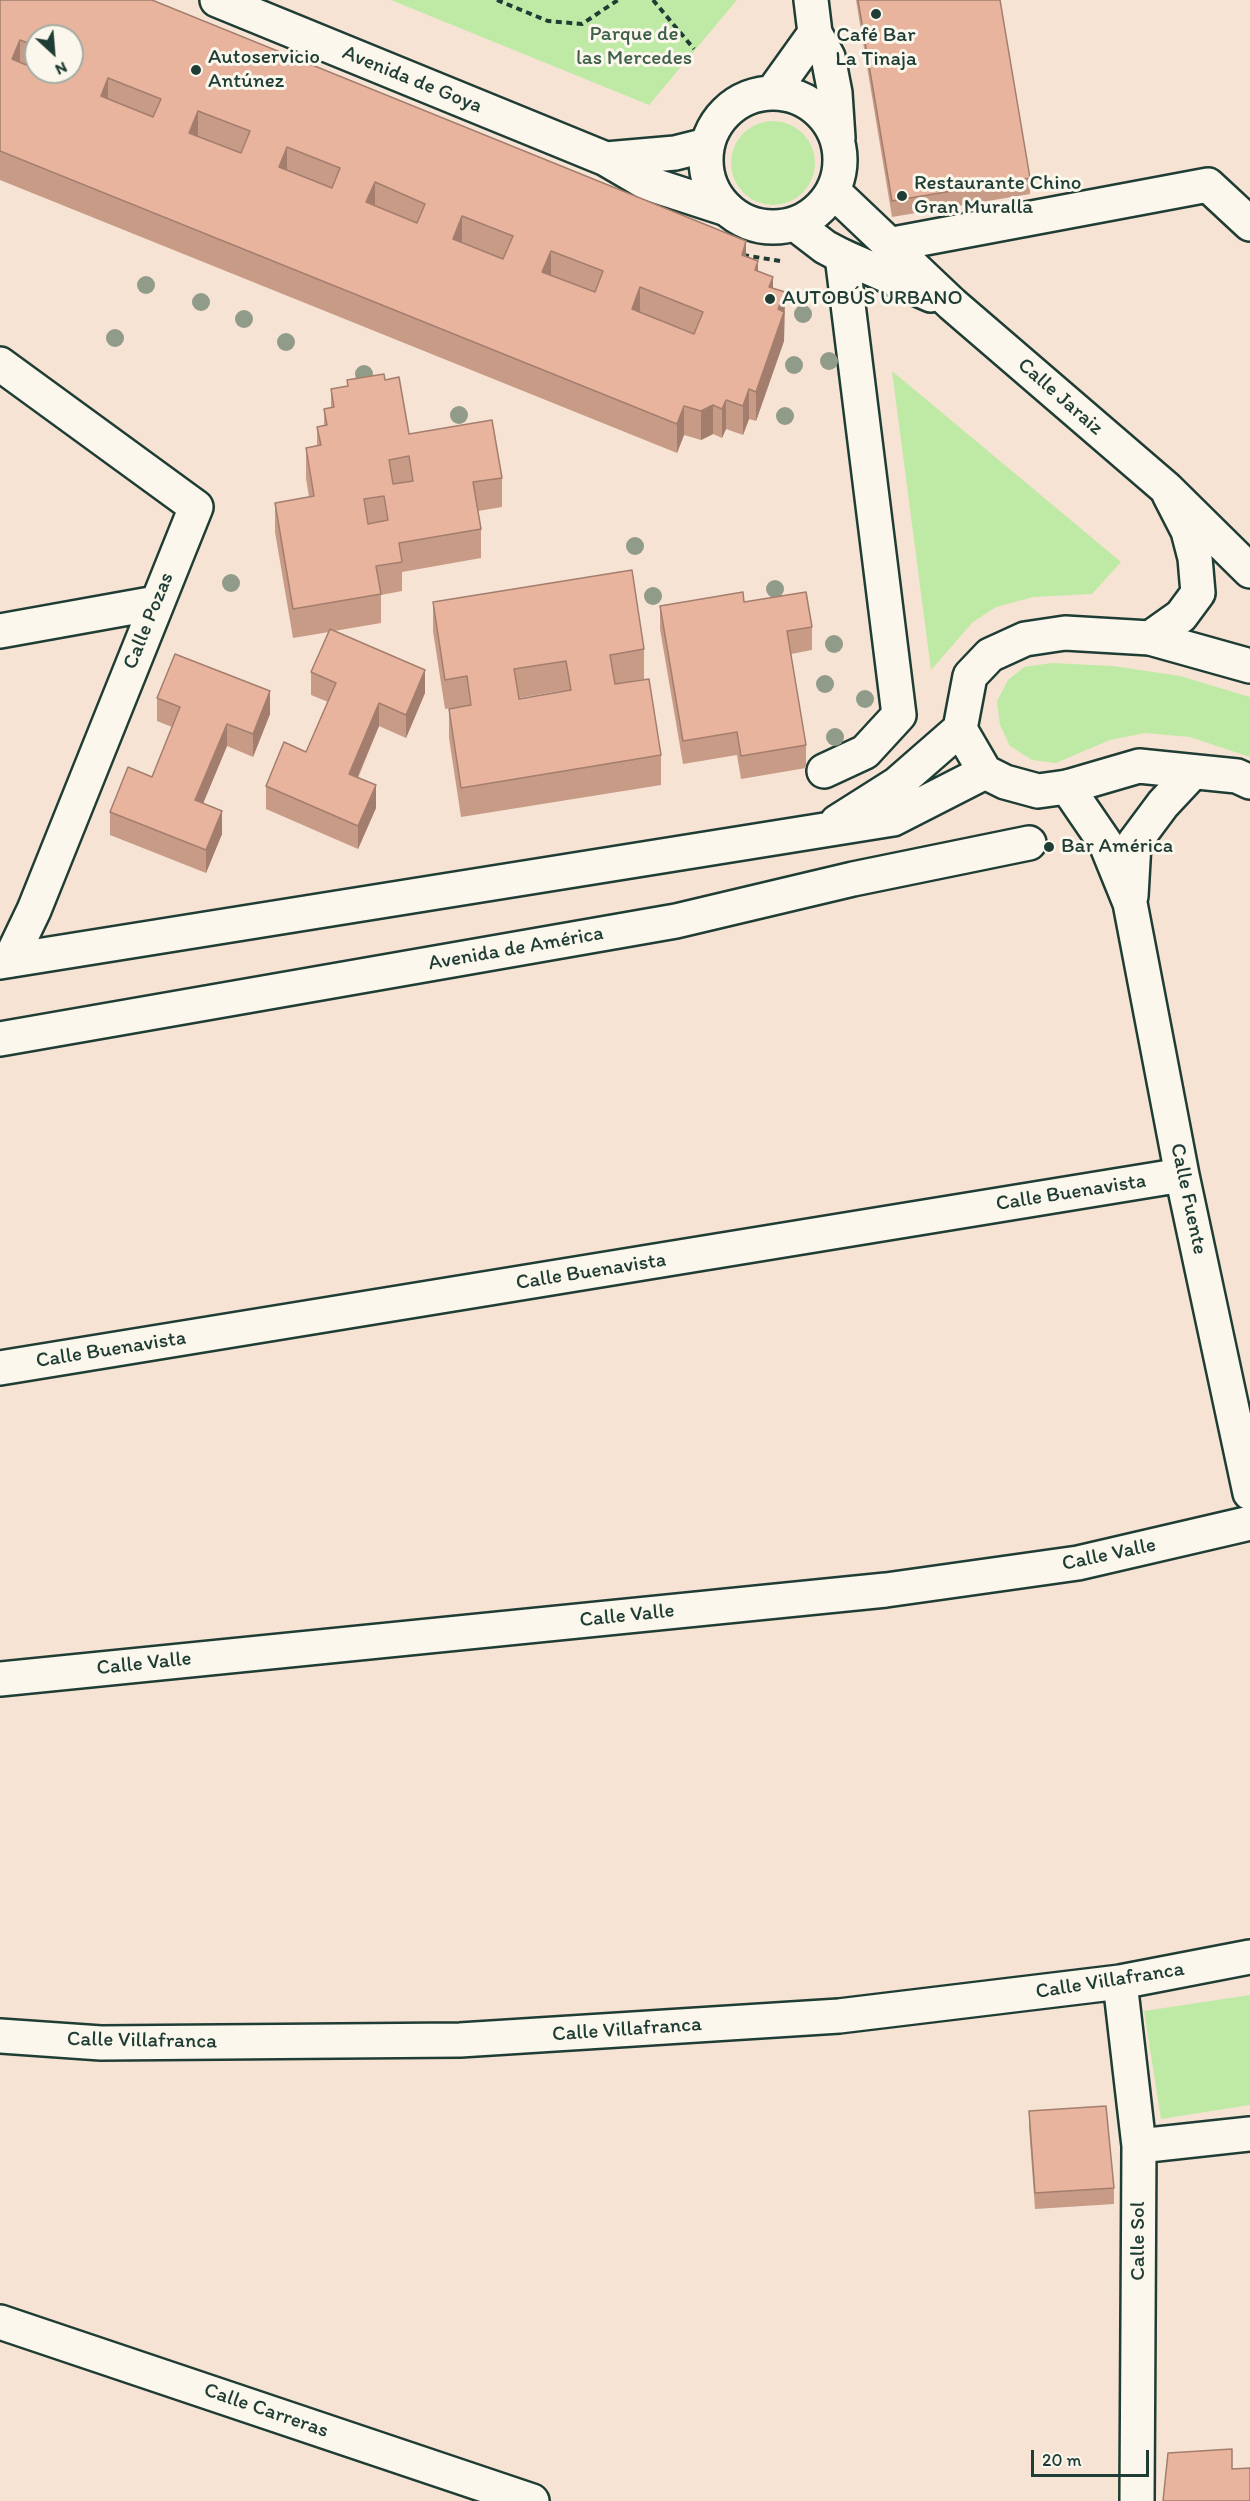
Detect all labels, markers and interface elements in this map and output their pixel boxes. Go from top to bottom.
marker: Café Bar La Tinaja [869,7,883,21]
park label: Parque de las Mercedes [576,22,692,72]
place label: Café Bar La Tinaja [835,23,917,73]
north arrow [24,24,84,84]
street label: Avenida de Goya [339,41,485,119]
place label: Autoservicio Antúnez [208,45,320,95]
text: N [52,58,70,80]
marker: Autoservicio Antúnez [189,63,203,77]
place label: Restaurante Chino Gran Muralla [914,171,1082,221]
marker: Restaurante Chino Gran Muralla [895,189,909,203]
place label: AUTOBÚS URBANO [782,286,963,312]
marker: AUTOBÚS URBANO [763,292,777,306]
street label: Calle Jaraiz [1012,353,1108,441]
street label: Calle Pozas [118,569,180,673]
place label: Bar América [1061,834,1173,860]
marker: Bar América [1042,840,1056,854]
street label: Avenida de América [426,921,606,977]
street label: Calle Fuente [1164,1141,1212,1257]
street label: Calle Buenavista [994,1169,1148,1217]
street label: Calle Buenavista [514,1248,668,1296]
street label: Calle Buenavista [34,1326,188,1374]
street label: Calle Valle [1060,1533,1158,1577]
street label: Calle Valle [578,1598,676,1634]
street label: Calle Valle [95,1646,193,1682]
street label: Calle Villafranca [1034,1957,1186,2005]
street label: Calle Villafranca [551,2012,703,2048]
street label: Calle Villafranca [67,2027,217,2055]
street label: Calle Sol [1126,2201,1152,2281]
street label: Calle Carreras [200,2378,332,2444]
scale bar [1034,2438,1152,2476]
text: 20 m [1042,2449,1082,2471]

